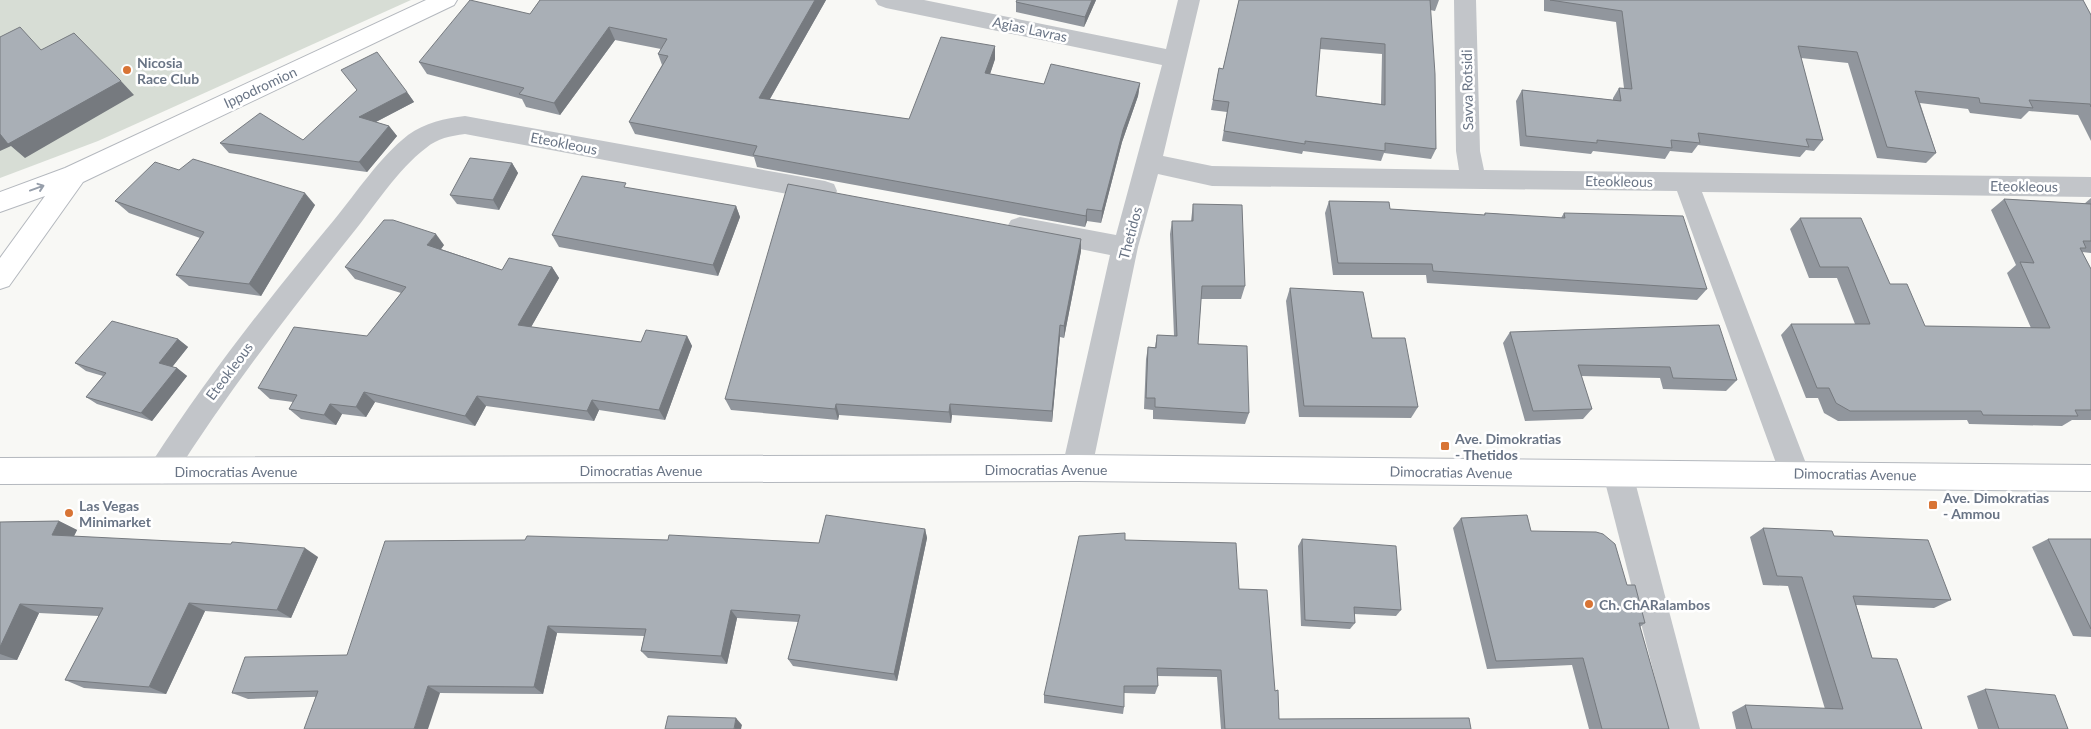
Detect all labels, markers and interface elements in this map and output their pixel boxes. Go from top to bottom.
street label: Agias Lavras [991,13,1069,45]
street label: Savva Rotsidi [1458,49,1476,131]
place label: Nicosia Race Club [137,54,199,87]
street label: Ippodromion [221,63,299,111]
marker: Nicosia Race Club [121,64,133,76]
street label: Eteokleous [529,128,599,158]
street label: Eteokleous [1585,172,1653,190]
street label: Eteokleous [1990,177,2058,195]
one-way arrow [29,183,44,192]
street label: Thetidos [1115,205,1145,261]
street label: Eteokleous [202,339,256,403]
place label: Ave. Dimokratias - Thetidos [1454,430,1561,463]
marker: Ave. Dimokratias - Thetidos [1439,440,1451,452]
street label: Dimocratias Avenue [985,461,1107,478]
street label: Dimocratias Avenue [580,462,702,479]
street label: Dimocratias Avenue [1389,462,1513,482]
street label: Dimocratias Avenue [175,463,297,480]
street label: Dimocratias Avenue [1793,464,1917,484]
place label: Ave. Dimokratias - Ammou [1942,489,2049,522]
place label: Las Vegas Minimarket [79,497,152,530]
marker: Ave. Dimokratias - Ammou [1927,499,1939,511]
marker: Las Vegas Minimarket [63,507,75,519]
place label: Ch. ChARalambos [1599,596,1710,613]
marker: Ch. ChARalambos [1583,598,1595,610]

